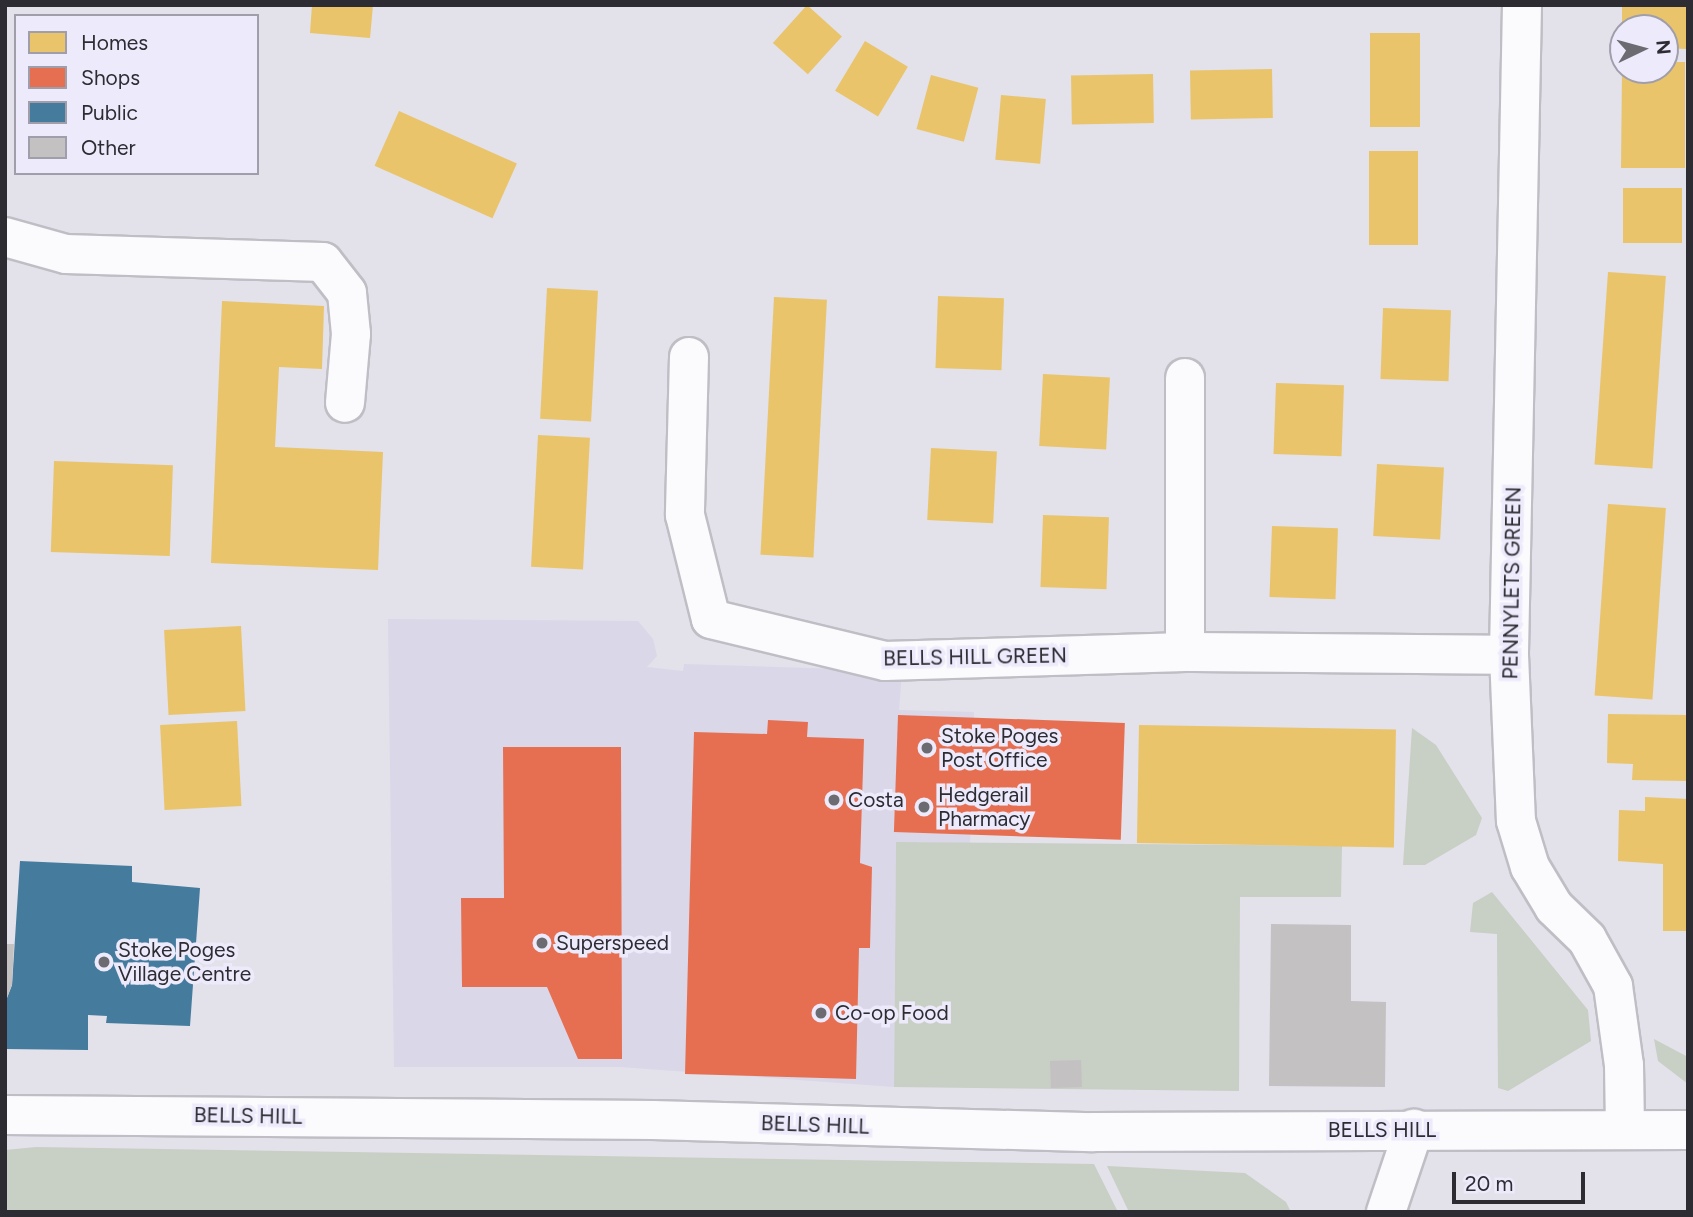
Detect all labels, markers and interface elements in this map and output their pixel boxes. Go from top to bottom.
legend [14,14,259,175]
north arrow [1609,14,1679,84]
text: Homes [81,30,148,55]
text: N [1651,39,1676,56]
text: Shops [81,65,140,90]
text: Public [81,100,138,125]
text: Other [81,135,136,160]
street label: PENNYLETS GREEN [1498,486,1526,680]
street label: BELLS HILL GREEN [883,643,1067,671]
place label: Stoke Poges Post Office [941,723,1058,773]
marker: Stoke Poges Post Office [919,740,935,756]
place label: Hedgerail Pharmacy [938,782,1030,832]
place label: Costa [848,787,904,813]
marker: Costa [826,792,842,808]
marker: Hedgerail Pharmacy [916,799,932,815]
place label: Superspeed [556,930,669,956]
marker: Superspeed [534,935,550,951]
place label: Stoke Poges Village Centre [118,937,251,987]
marker: Stoke Poges Village Centre [96,954,112,970]
place label: Co-op Food [835,1000,949,1026]
marker: Co-op Food [813,1005,829,1021]
street label: BELLS HILL [194,1102,302,1130]
street label: BELLS HILL [760,1111,870,1139]
street label: BELLS HILL [1328,1117,1436,1143]
scale bar [1455,1158,1588,1202]
text: 20 m [1465,1171,1513,1196]

